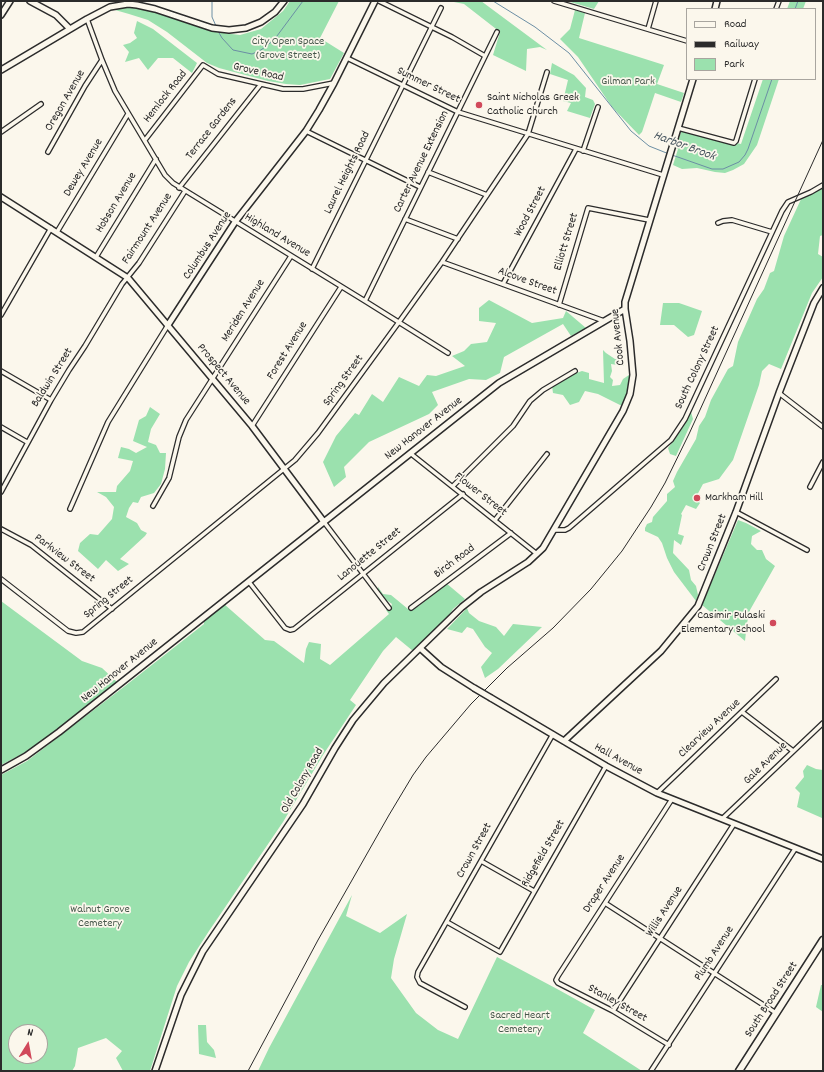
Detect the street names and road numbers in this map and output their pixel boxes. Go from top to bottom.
street label: Grove Road [231,60,285,86]
street label: Summer Street [394,64,462,108]
street label: Oregon Avenue [43,68,89,134]
street label: Hemlock Road [141,68,191,126]
street label: Terrace Gardens [183,95,241,163]
street label: Carter Avenue Extension [391,109,453,215]
street label: Laurel Heights Road [322,129,374,217]
street label: Dewey Avenue [61,136,107,200]
street label: Hobson Avenue [93,170,141,236]
street label: Wood Street [512,184,550,240]
street label: Fairmount Avenue [120,191,176,267]
street label: Columbus Avenue [181,209,235,283]
street label: Highland Avenue [241,211,313,261]
street label: Elliott Street [551,211,583,273]
street label: Alcove Street [496,265,558,299]
street label: Meriden Avenue [219,277,269,345]
street label: Cook Avenue [609,308,629,366]
street label: Forest Avenue [265,319,311,383]
street label: South Colony Street [672,324,724,412]
street label: Prospect Avenue [193,341,253,409]
street label: Baldwin Street [29,346,77,410]
street label: Spring Street [320,352,368,410]
street label: New Hanover Avenue [382,394,466,464]
street label: Flower Street [451,470,509,520]
street label: Crown Street [695,512,731,574]
street label: Lanouette Street [335,525,405,585]
street label: Parkview Street [31,531,97,587]
street label: Birch Road [432,542,478,582]
street label: Spring Street [81,573,137,623]
street label: New Hanover Avenue [79,636,161,706]
street label: Clearview Avenue [676,696,744,762]
street label: Gale Avenue [741,740,791,788]
street label: Hall Avenue [591,741,645,779]
street label: Old Colony Road [278,746,328,816]
street label: Ridgefield Street [519,818,569,890]
street label: Crown Street [454,821,496,881]
street label: Draper Avenue [581,852,629,916]
street label: Willis Avenue [643,884,687,940]
street label: Plumb Avenue [692,924,738,984]
street label: South Broad Street [742,960,802,1040]
street label: Stanley Street [585,982,649,1026]

